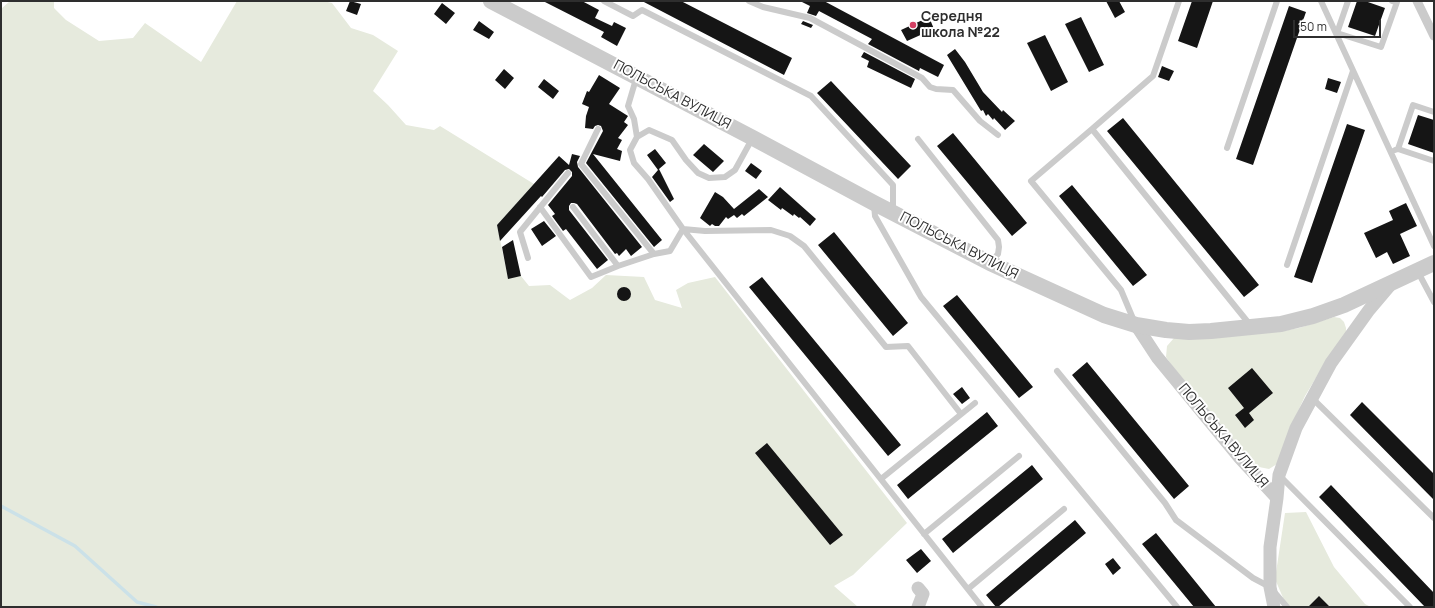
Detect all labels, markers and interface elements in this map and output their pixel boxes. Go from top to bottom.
place label: Середня школа №22 [921,9,1000,42]
scale bar [1295,12,1383,38]
text: 50 m [1300,18,1327,35]
marker: Середня школа №22 [908,20,918,30]
street label: ПОЛЬСЬКА ВУЛИЦЯ [610,57,734,133]
street label: ПОЛЬСЬКА ВУЛИЦЯ [897,209,1021,283]
street label: ПОЛЬСЬКА ВУЛИЦЯ [1175,381,1271,491]

